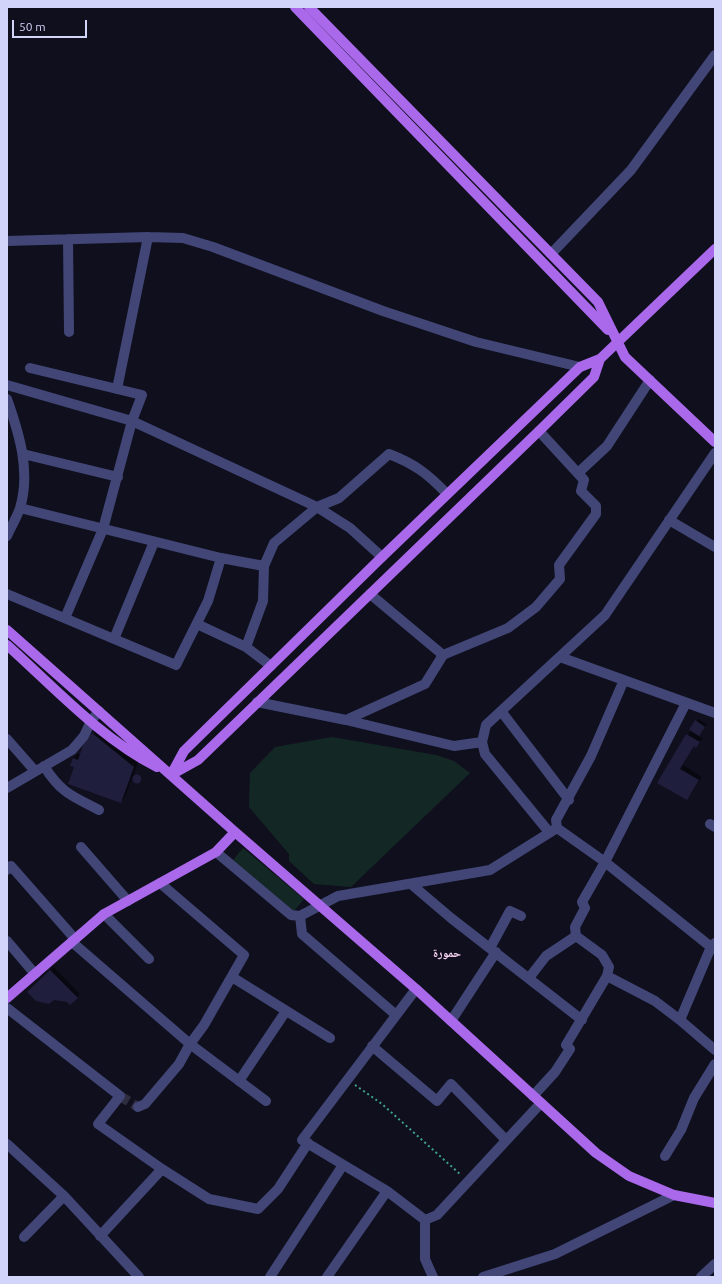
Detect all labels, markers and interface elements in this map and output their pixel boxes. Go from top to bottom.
scale bar [14,12,89,38]
text: 50 m [19,20,46,33]
district label: حمورة [433,946,461,960]

